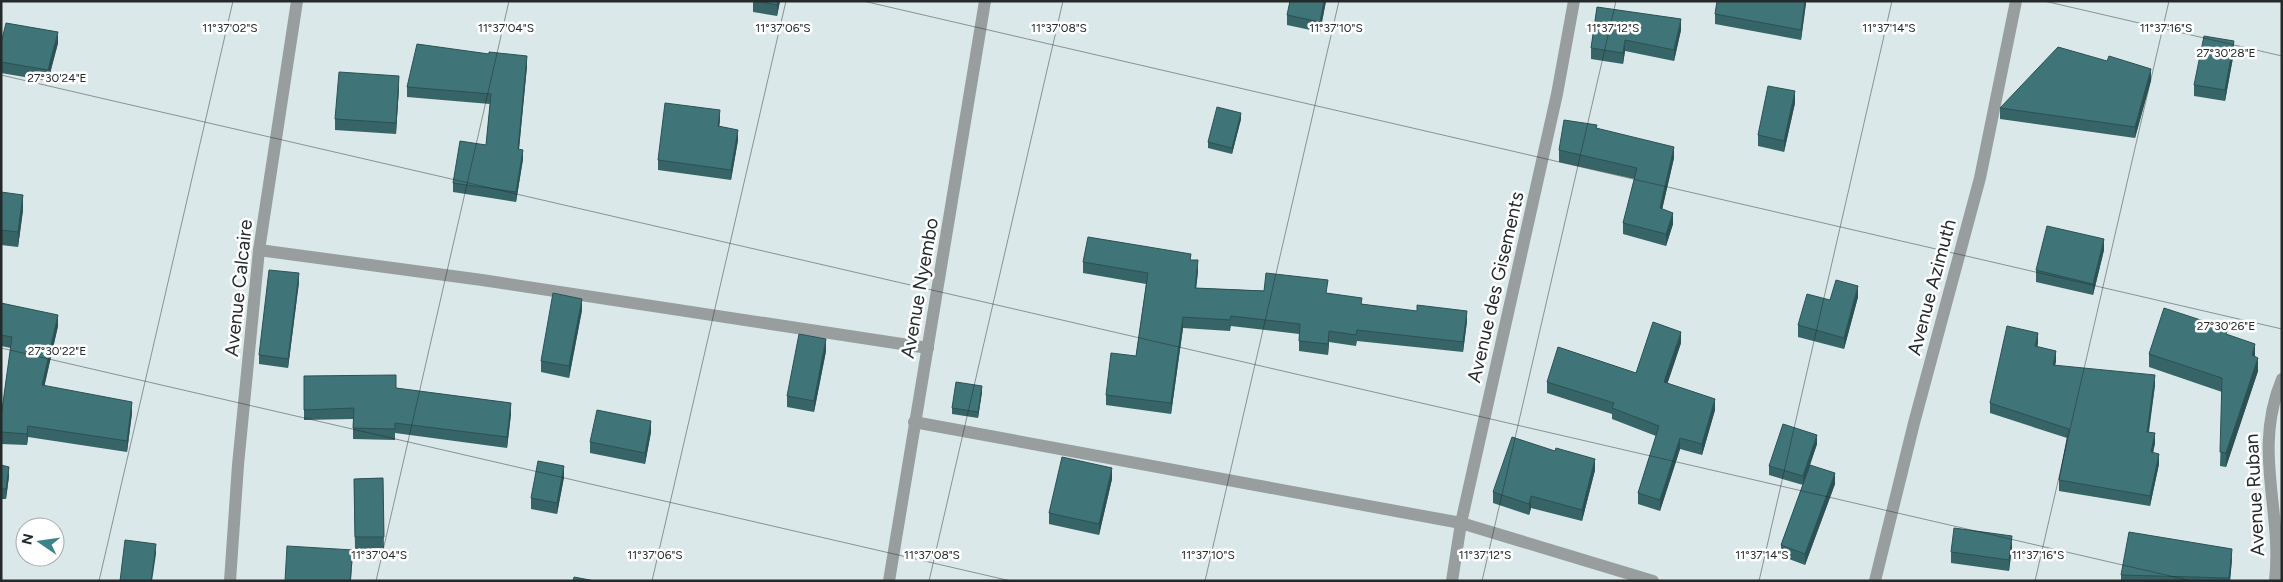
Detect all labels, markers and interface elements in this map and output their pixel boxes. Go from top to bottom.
text: 11°37'02"S [202,21,258,35]
text: 11°37'04"S [478,21,534,35]
text: 11°37'06"S [755,21,811,35]
text: 11°37'08"S [1031,21,1087,35]
text: 11°37'10"S [1309,21,1363,35]
text: 11°37'12"S [1587,21,1639,35]
text: 11°37'14"S [1862,21,1916,35]
text: 11°37'16"S [2140,21,2192,35]
text: 27°30'28"E [2196,46,2256,60]
text: 27°30'24"E [27,71,87,85]
street label: Avenue des Gisements [1462,189,1529,385]
street label: Avenue Nyembo [896,216,943,360]
street label: Avenue Azimuth [1902,216,1961,358]
street label: Avenue Calcaire [220,218,257,358]
text: 27°30'26"E [2197,319,2255,333]
text: 27°30'22"E [28,344,86,358]
street label: Avenue Ruban [2240,433,2269,557]
north arrow [15,517,65,567]
text: N [18,532,37,546]
text: 11°37'04"S [351,548,407,562]
text: 11°37'06"S [627,548,683,562]
text: 11°37'08"S [904,548,960,562]
text: 11°37'10"S [1181,548,1235,562]
text: 11°37'12"S [1459,548,1511,562]
text: 11°37'14"S [1735,548,1789,562]
text: 11°37'16"S [2012,548,2064,562]

